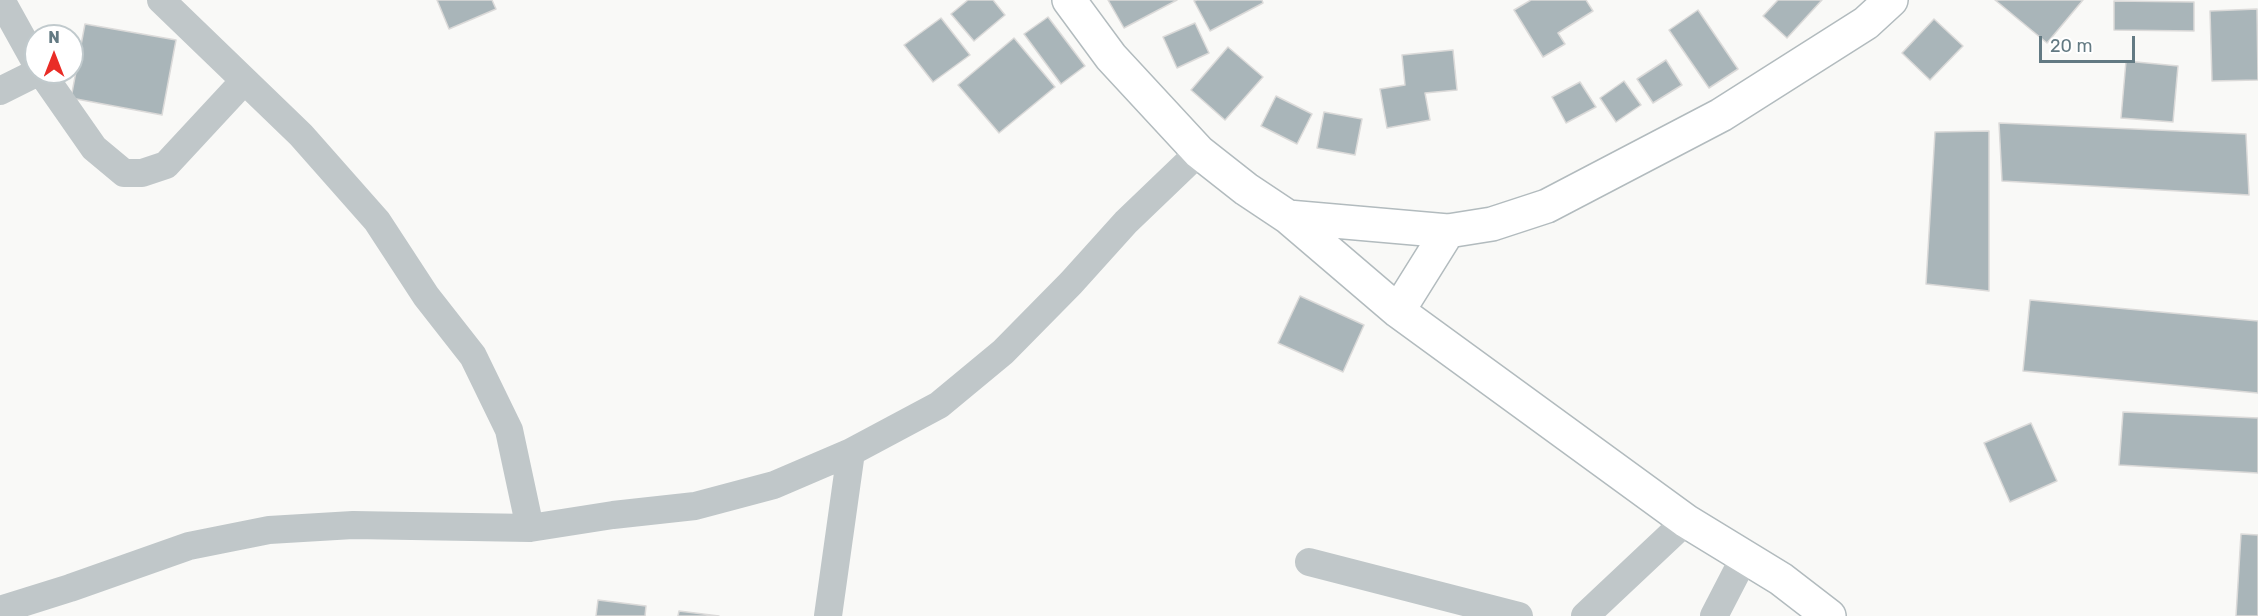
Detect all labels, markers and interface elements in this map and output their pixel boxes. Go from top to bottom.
north arrow [24,24,84,84]
scale bar [2042,24,2138,62]
text: N [48,28,60,47]
text: 20 m [2050,35,2092,57]

